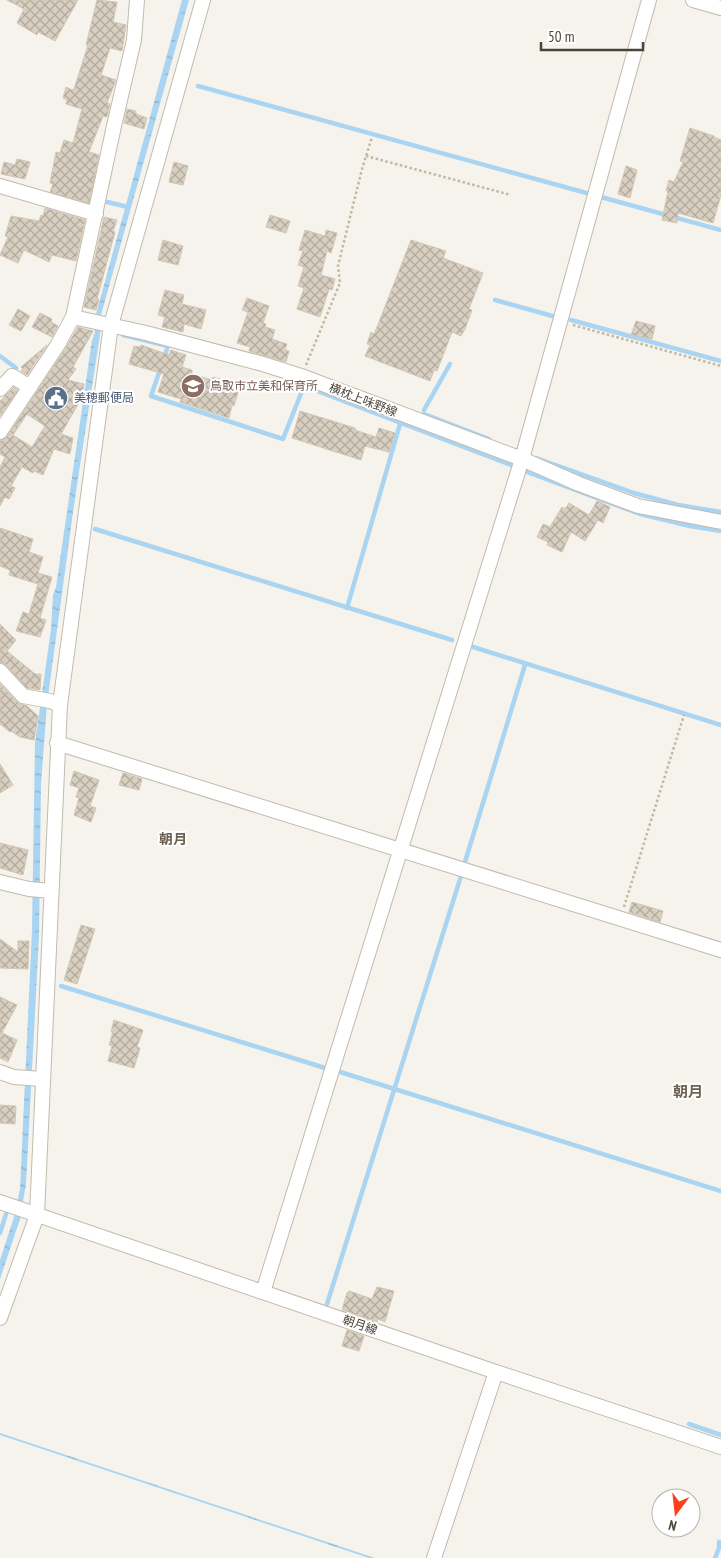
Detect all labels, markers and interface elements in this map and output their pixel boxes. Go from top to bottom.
scale bar [541,20,644,52]
text: 50 m [548,27,574,46]
school or university icon: 鳥取市立美和保育所 [180,373,206,399]
place label: 鳥取市立美和保育所 [210,378,318,393]
street label: 横枕上味野線 [327,380,399,419]
public building icon: 美穂郵便局 [43,385,69,411]
place label: 美穂郵便局 [74,390,134,405]
district label: 朝月 [159,830,187,848]
district label: 朝月 [673,1082,703,1101]
street label: 朝月線 [341,1312,380,1337]
north arrow [651,1488,701,1538]
text: N [667,1516,679,1535]

